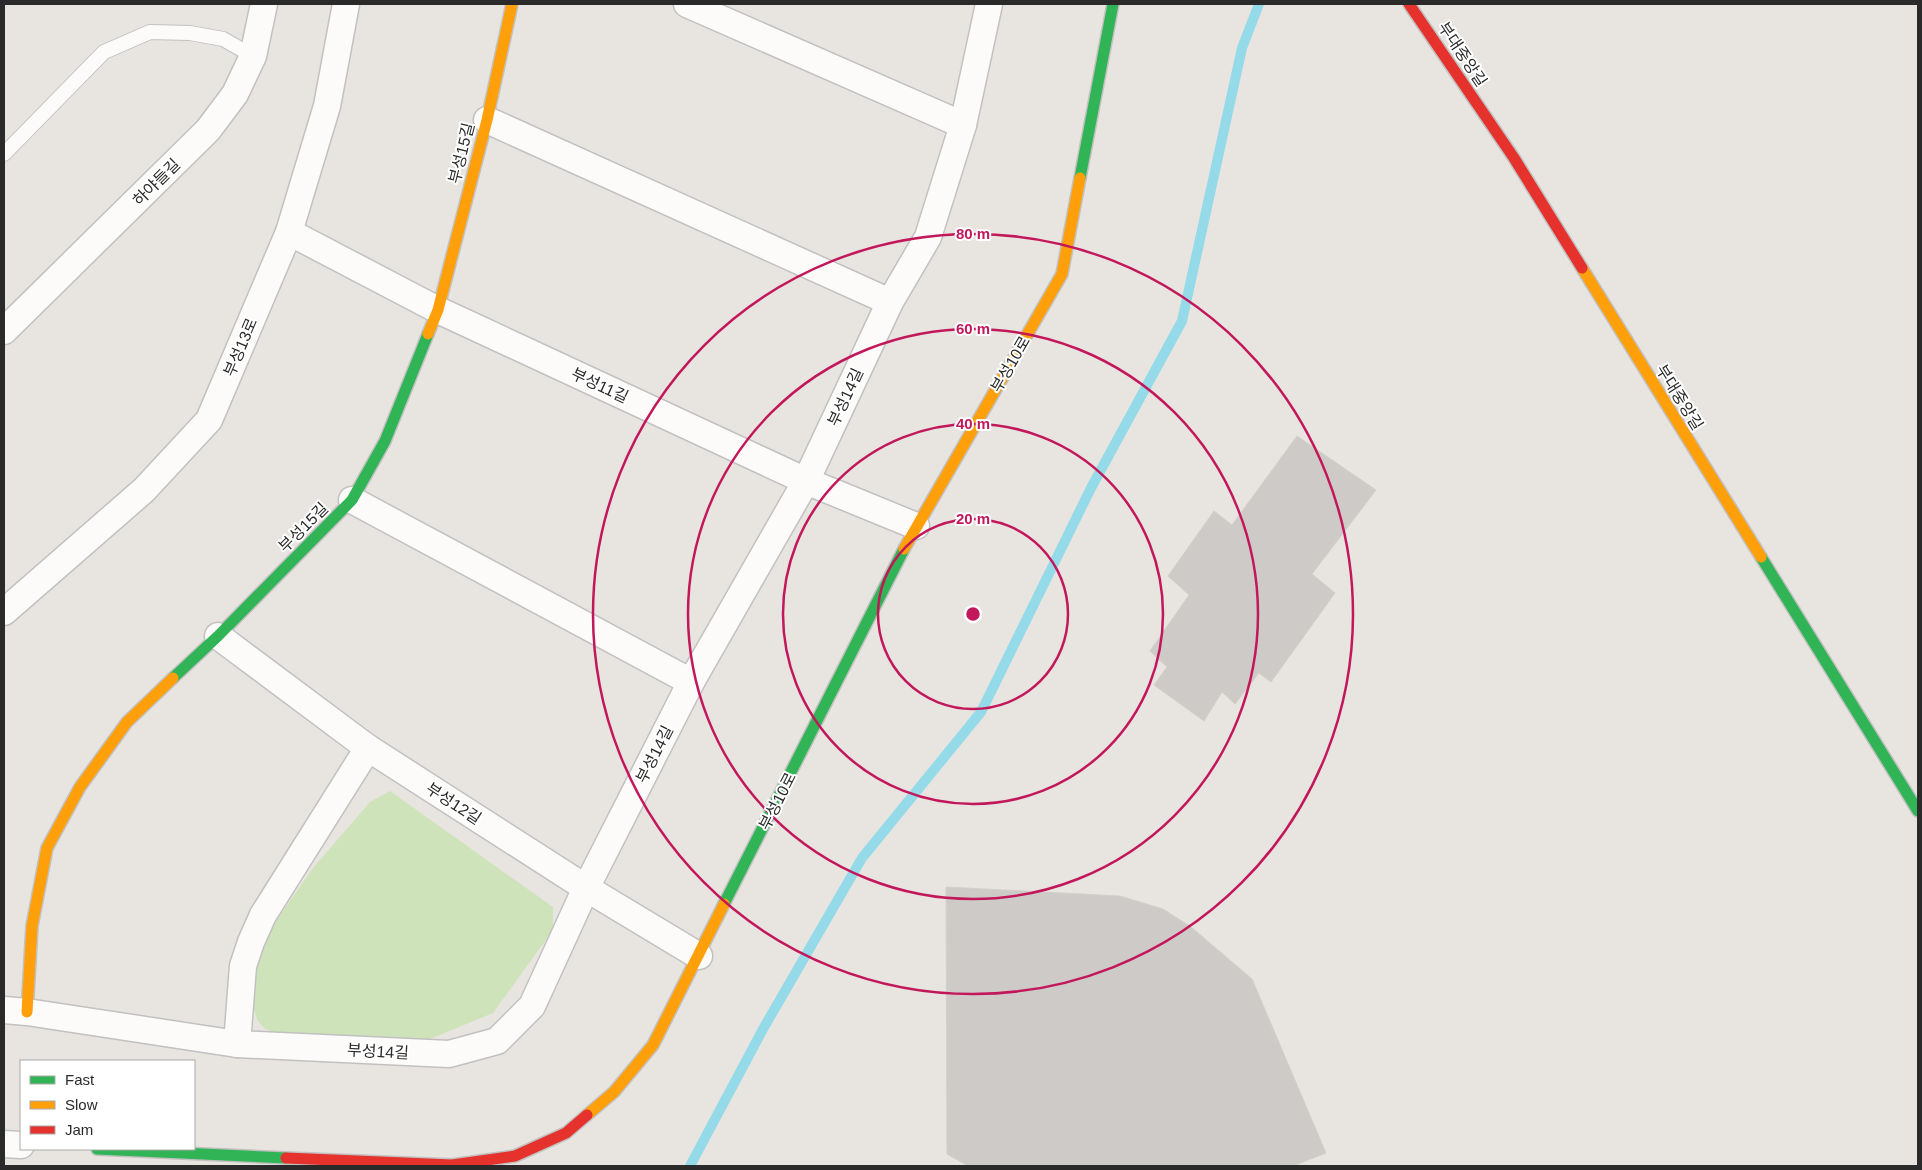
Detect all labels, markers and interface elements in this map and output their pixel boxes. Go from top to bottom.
street label: 부대중앙길 [1435,19,1490,90]
street label: 부성15길 [446,121,477,185]
street label: 하야들길 [130,156,183,209]
text: 80 m [956,225,990,242]
street label: 부성13로 [221,315,260,379]
text: 60 m [956,320,990,337]
street label: 부성10로 [988,333,1033,395]
street label: 부대중앙길 [1653,362,1706,433]
street label: 부성11길 [569,365,631,406]
street label: 부성14길 [825,366,866,429]
text: 40 m [956,415,990,432]
street label: 부성15길 [275,499,331,555]
text: 20 m [956,510,990,527]
centre of rings [964,605,982,623]
street label: 부성14길 [633,723,676,786]
street label: 부성10로 [756,770,799,833]
street label: 부성12길 [423,779,484,827]
street label: 부성14길 [347,1041,409,1062]
legend [20,1060,195,1150]
text: Fast [65,1071,95,1088]
text: Slow [65,1096,98,1113]
text: Jam [65,1121,93,1138]

